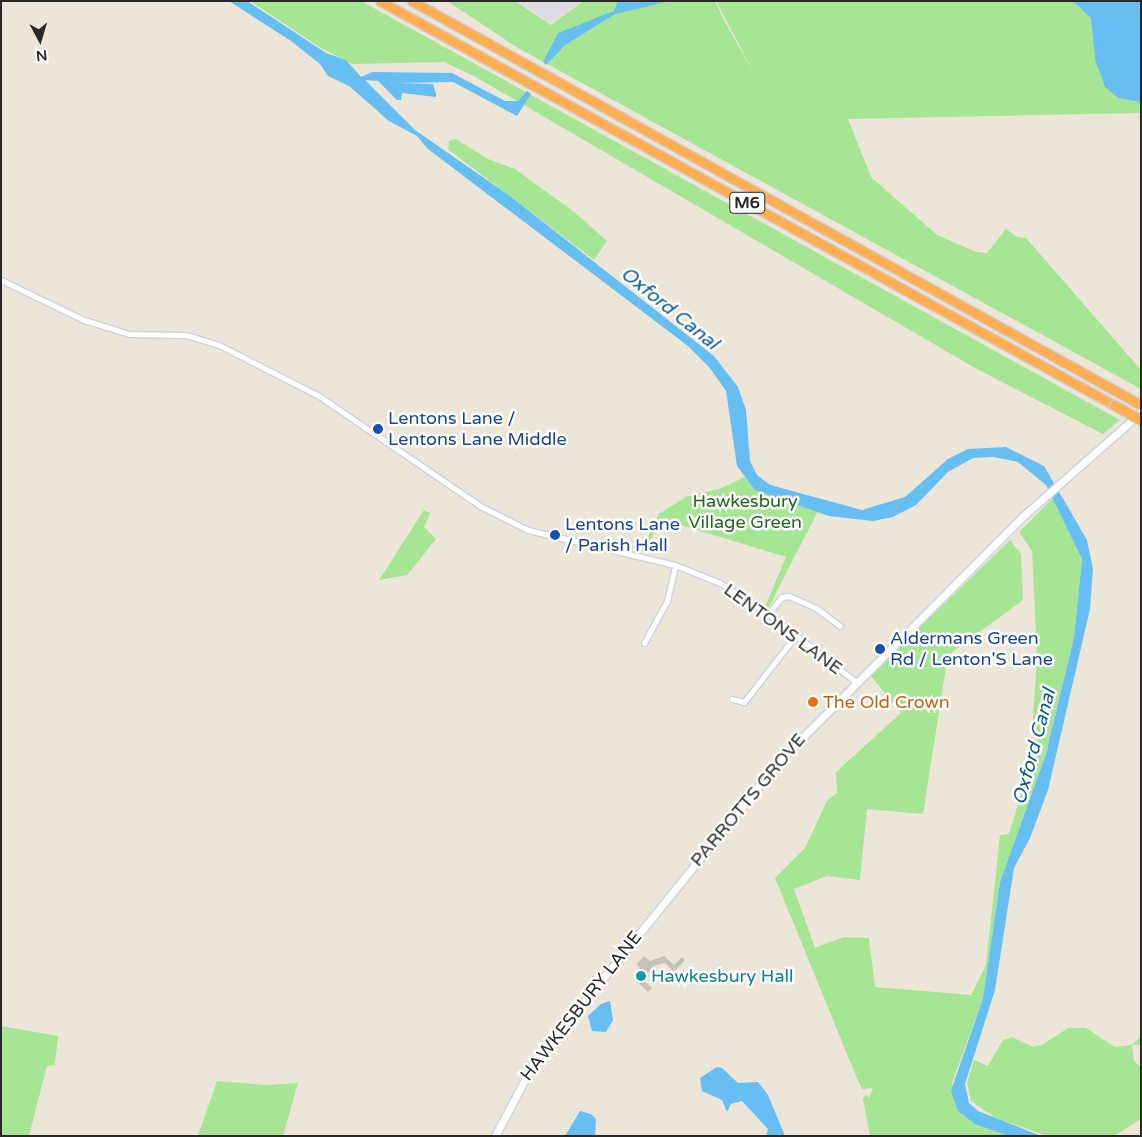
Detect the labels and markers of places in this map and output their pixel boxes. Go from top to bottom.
place label: Lentons Lane / Lentons Lane Middle [388,408,567,450]
marker: Lentons Lane / Lentons Lane Middle [372,423,384,435]
place label: Lentons Lane / Parish Hall [565,514,680,556]
marker: Lentons Lane / Parish Hall [549,529,561,541]
place label: Aldermans Green Rd / Lenton'S Lane [890,628,1053,670]
marker: Aldermans Green Rd / Lenton'S Lane [874,643,886,655]
place label: The Old Crown [823,691,950,713]
marker: The Old Crown [807,696,819,708]
place label: Hawkesbury Hall [651,965,794,987]
marker: Hawkesbury Hall [635,970,647,982]

